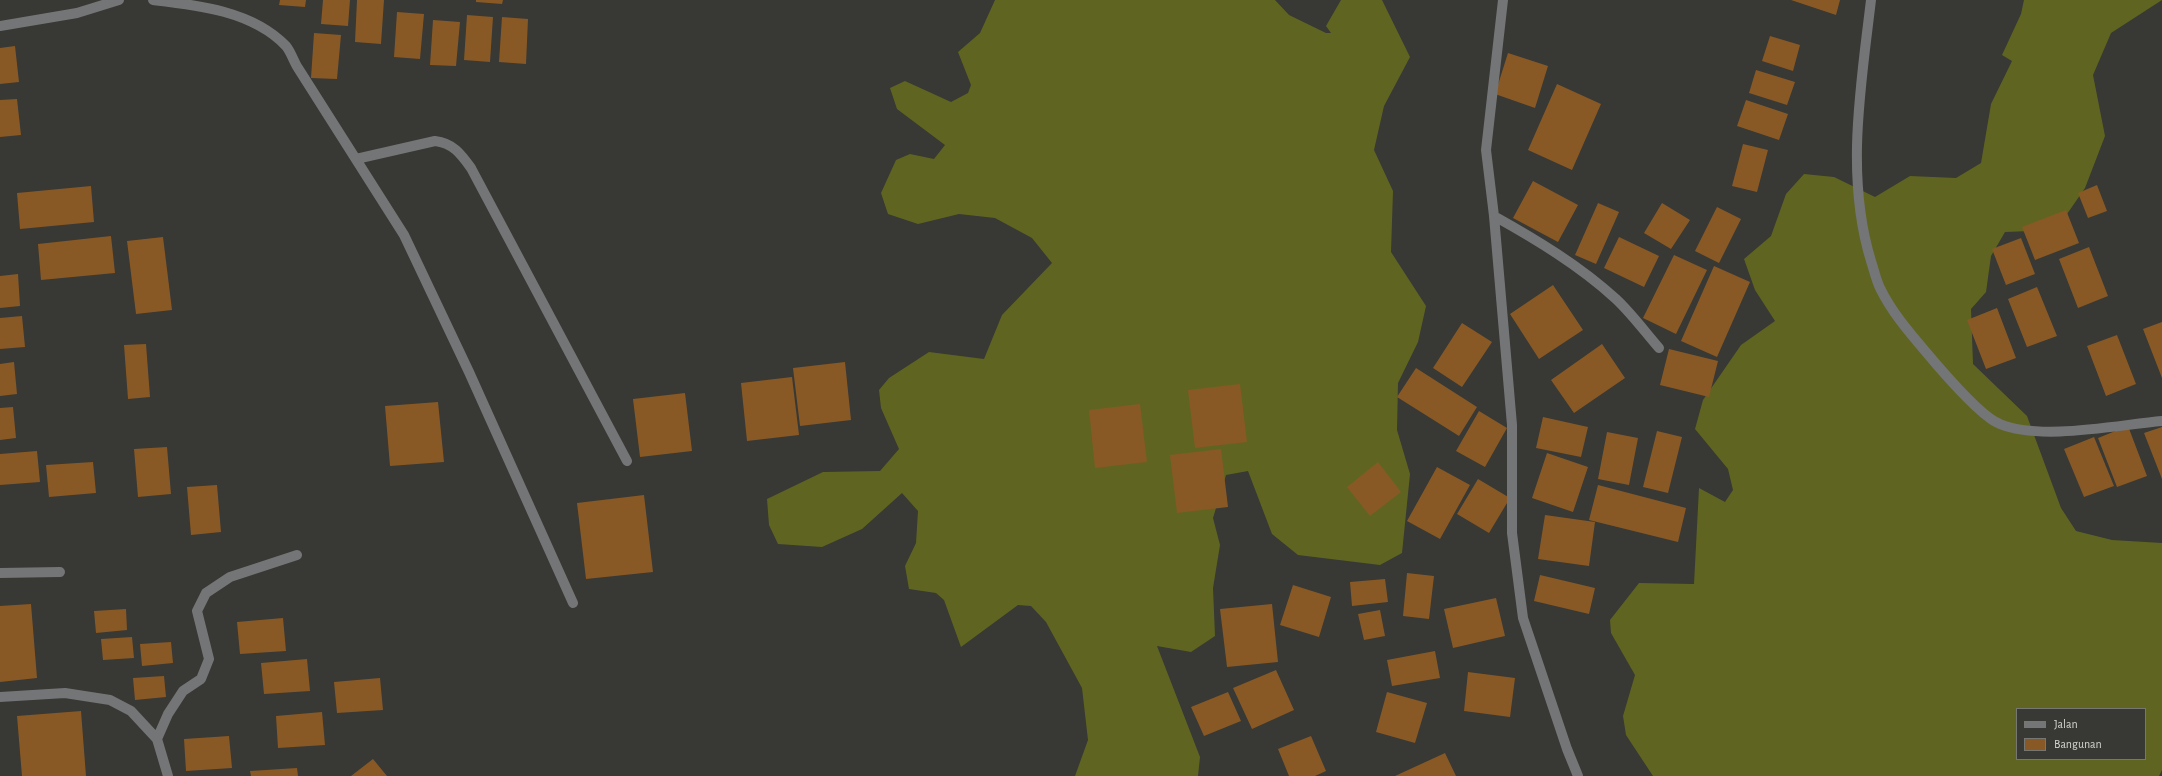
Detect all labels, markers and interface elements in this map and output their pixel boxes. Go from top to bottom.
legend [2016,708,2146,760]
text: Jalan [2054,718,2078,730]
text: Bangunan [2054,738,2102,750]

